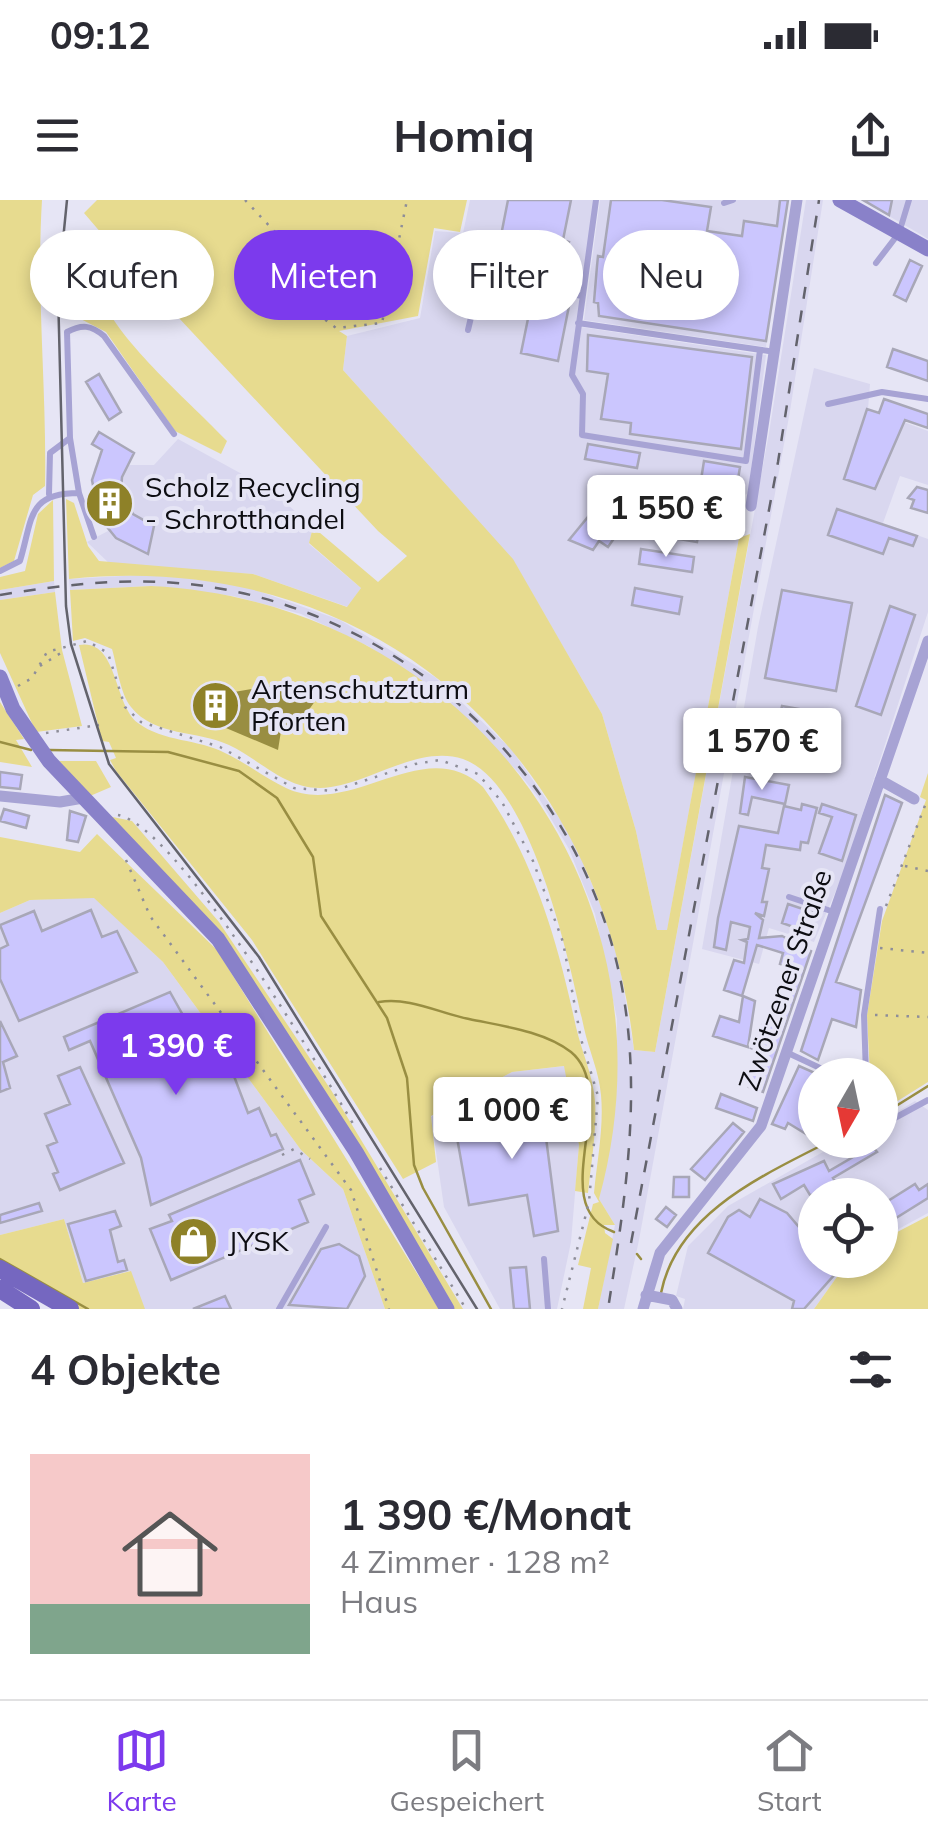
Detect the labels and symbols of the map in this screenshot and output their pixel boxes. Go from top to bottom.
place label: Scholz Recycling - Schrotthandel [145,469,361,536]
pin: 1 550 € [574,475,758,560]
building icon: Scholz Recycling - Schrotthandel [84,477,136,529]
place label: Artenschutzturm Pforten [251,671,469,738]
building icon: Artenschutzturm Pforten [190,679,242,731]
pin: 1 570 € [670,708,854,793]
street label: Zwötzener Straße [730,865,839,1095]
pin: 1 390 € [84,1013,268,1098]
north arrow [798,1058,898,1158]
pin: 1 000 € [420,1077,604,1162]
shop icon: JYSK [167,1215,219,1267]
place label: JYSK [228,1223,290,1258]

